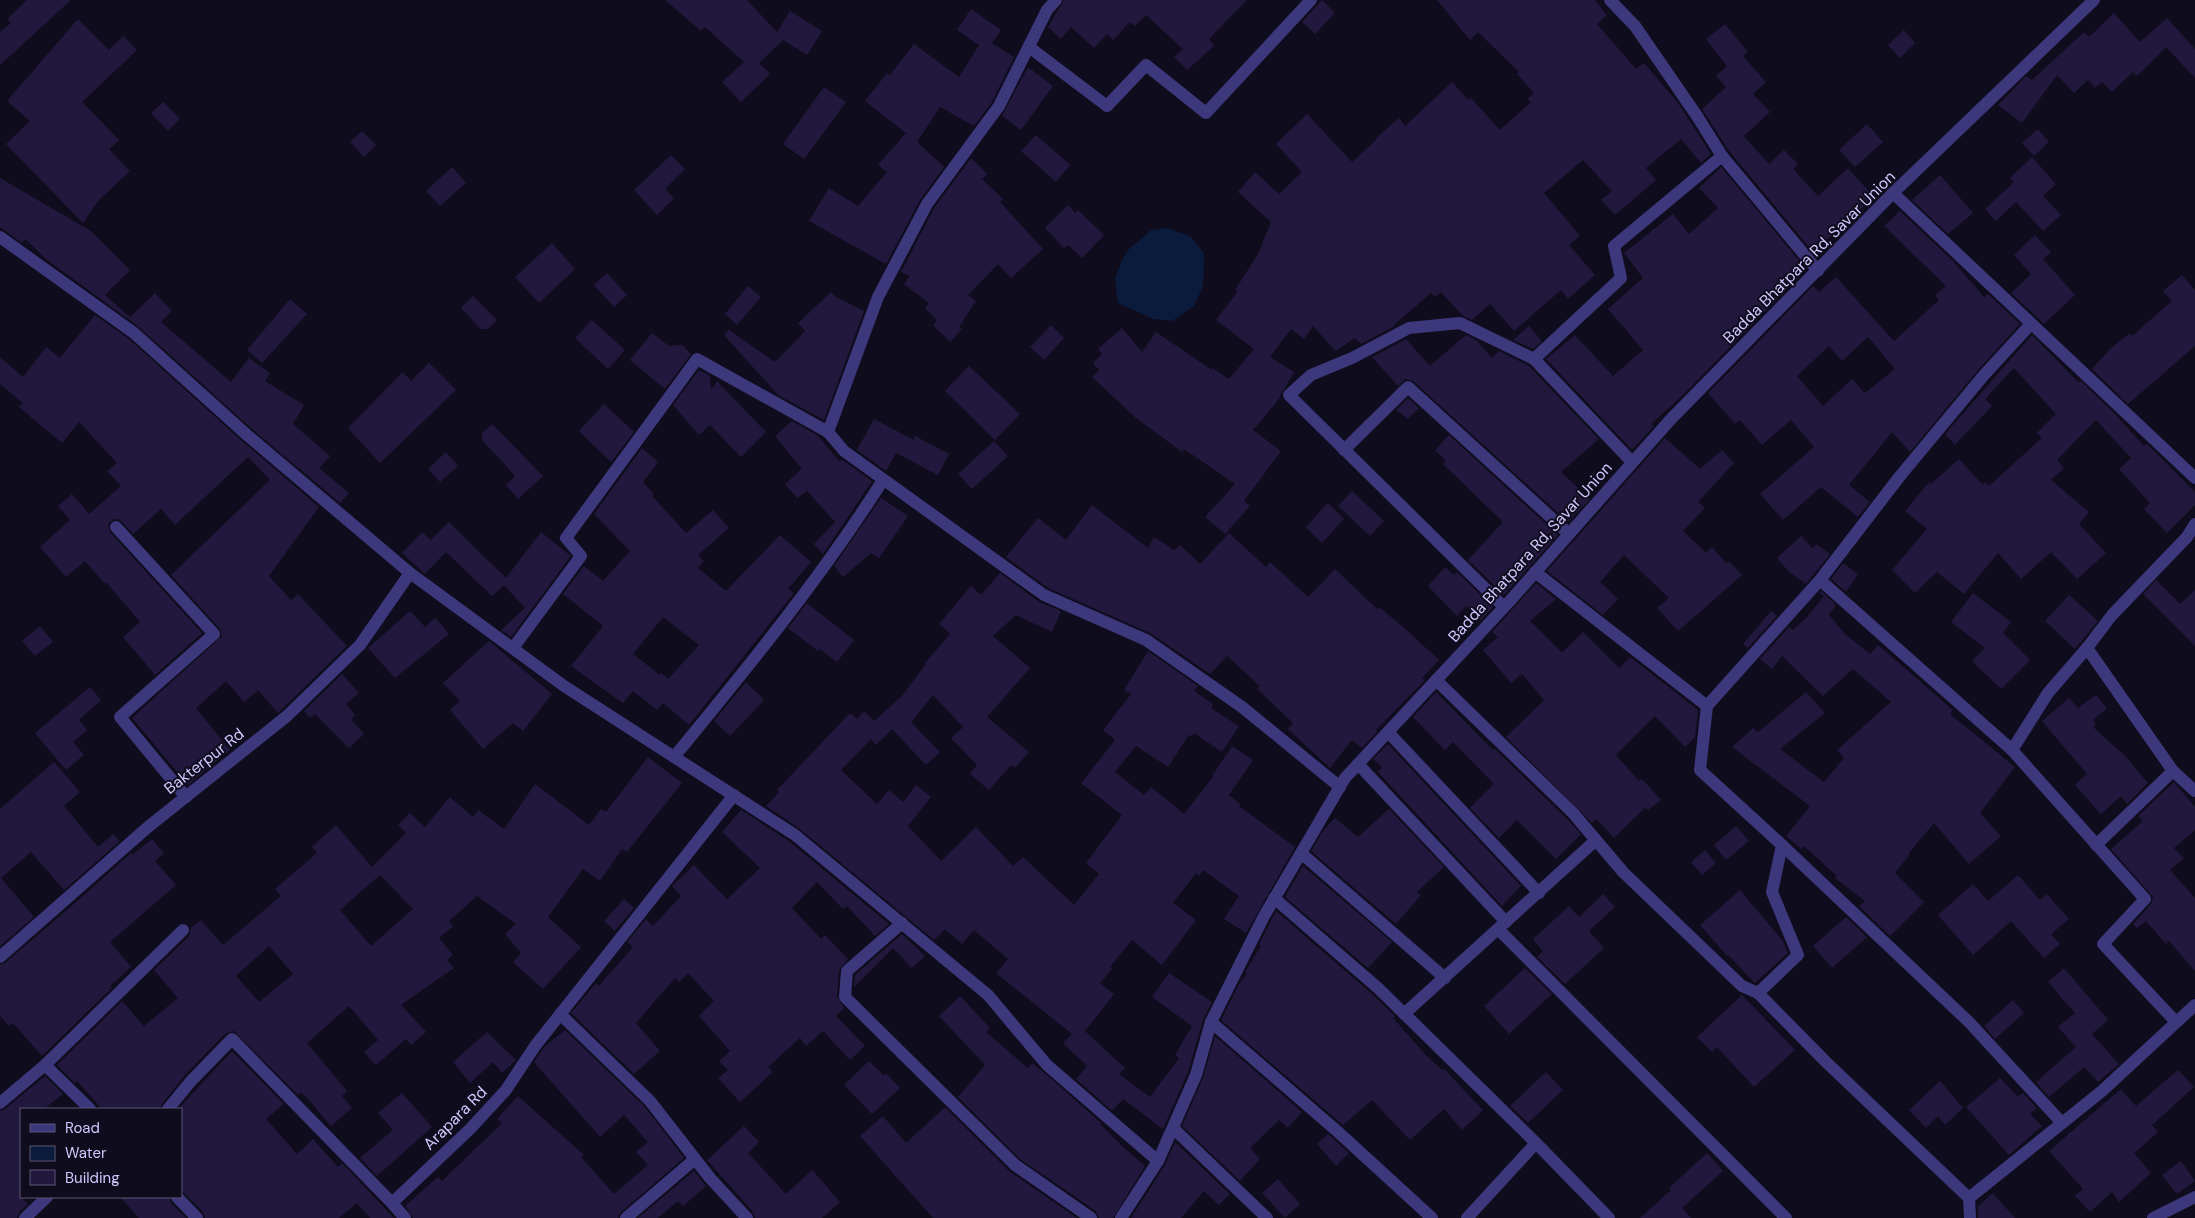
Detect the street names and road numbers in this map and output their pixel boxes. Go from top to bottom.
street label: Badda Bhatpara Rd, Savar Union [1718,166,1900,348]
street label: Badda Bhatpara Rd, Savar Union [1443,457,1617,647]
street label: Bakterpur Rd [160,723,248,799]
street label: Arapara Rd [419,1082,491,1154]

